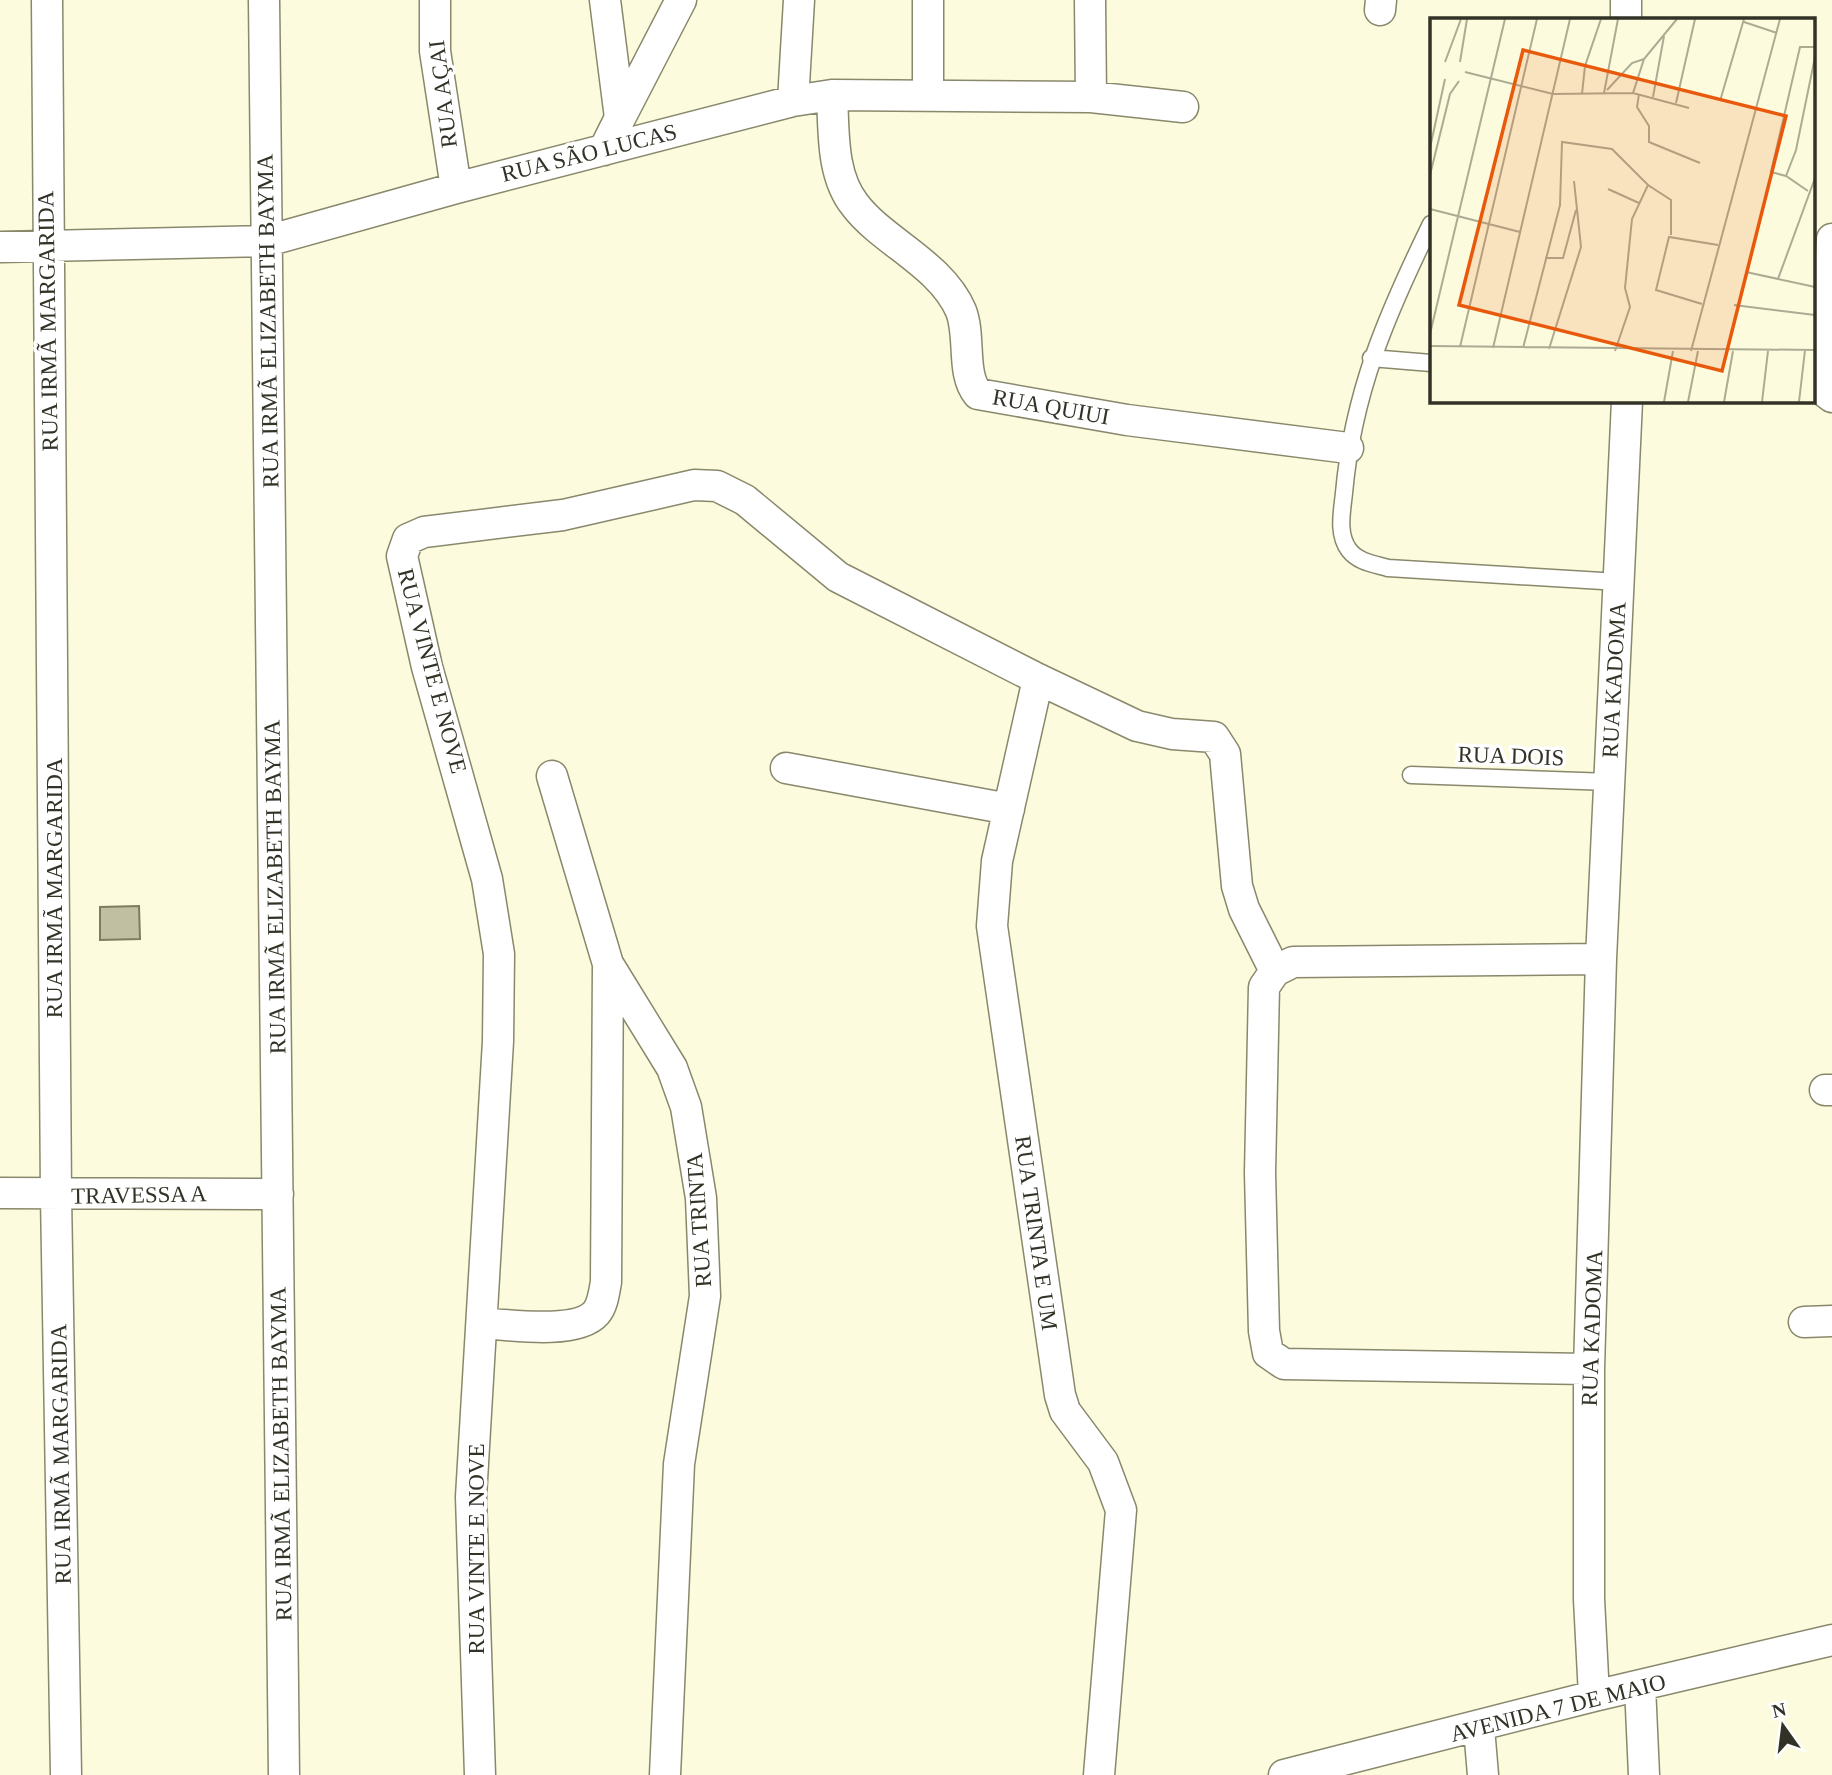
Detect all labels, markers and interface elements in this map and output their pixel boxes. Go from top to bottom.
inset map [1430,18,1814,402]
street label: RUA AÇAI [424,39,462,149]
street label: RUA SÃO LUCAS [499,119,679,187]
street label: RUA IRMÃ ELIZABETH BAYMA [253,153,283,488]
street label: RUA IRMÃ MARGARIDA [33,190,63,452]
street label: RUA QUIUI [991,384,1111,430]
street label: RUA VINTE E NOVE [393,566,471,776]
street label: RUA KADOMA [1597,601,1631,759]
street label: RUA IRMÃ ELIZABETH BAYMA [260,719,290,1054]
street label: RUA DOIS [1457,742,1565,770]
street label: RUA IRMÃ MARGARIDA [42,757,67,1018]
street label: RUA TRINTA E UM [1010,1134,1062,1332]
street label: RUA TRINTA [682,1151,716,1288]
street label: TRAVESSA A [71,1181,207,1209]
street label: RUA KADOMA [1577,1249,1607,1407]
street label: RUA IRMÃ ELIZABETH BAYMA [266,1286,296,1621]
street label: RUA IRMÃ MARGARIDA [46,1323,76,1585]
street label: RUA VINTE E NOVE [464,1443,489,1655]
street label: AVENIDA 7 DE MAIO [1448,1669,1668,1747]
north arrow [1748,1691,1818,1761]
text: N [1770,1698,1788,1722]

